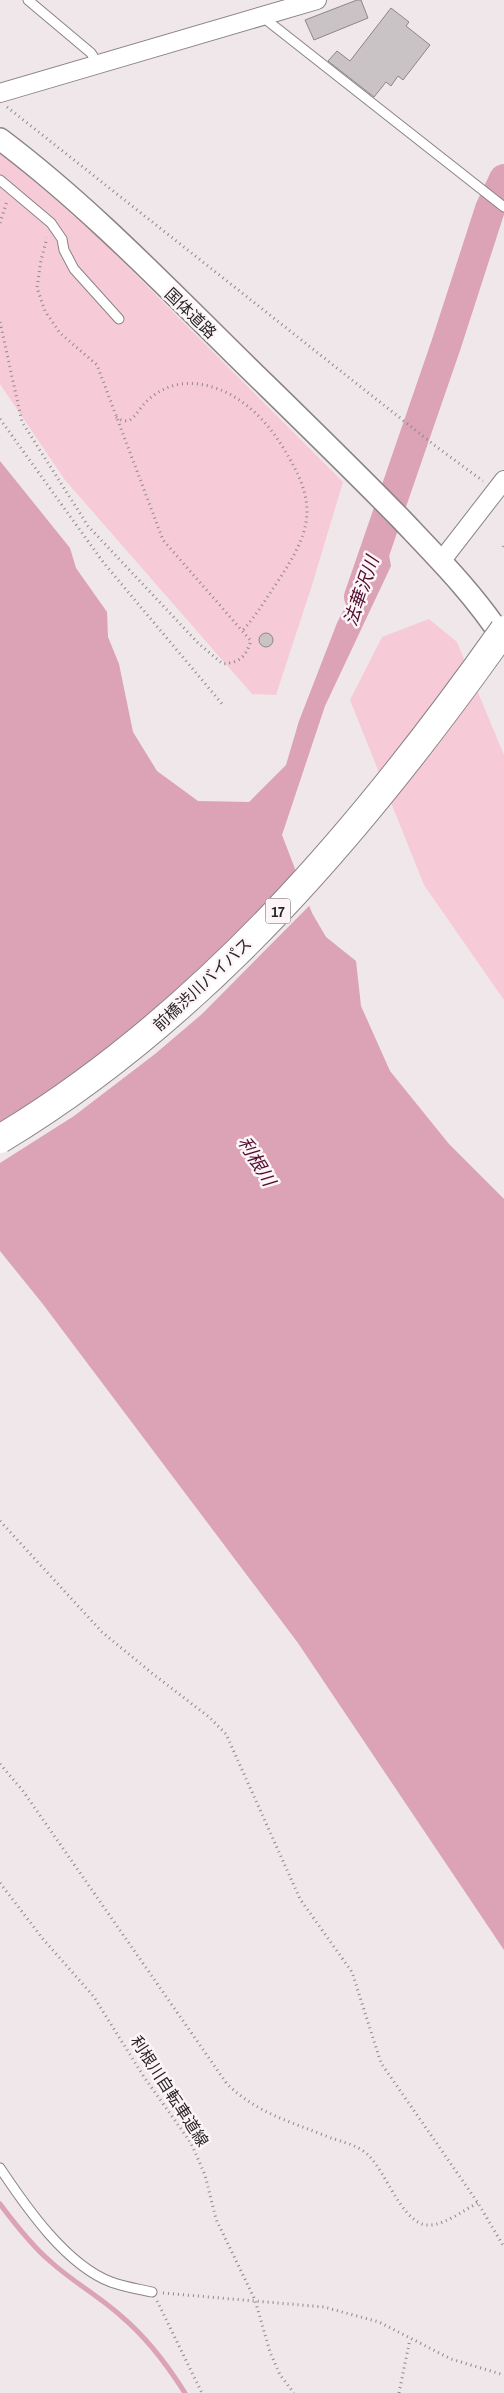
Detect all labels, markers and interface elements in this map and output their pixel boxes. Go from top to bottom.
street label: 国体道路 [160,283,222,343]
water label: 法華沢川 [337,551,385,629]
road number: 17 [266,898,290,924]
street label: 前橋渋川バイパス [148,932,256,1036]
water label: 利根川 [232,1131,283,1192]
street label: 利根川自転車道線 [126,2031,214,2151]

